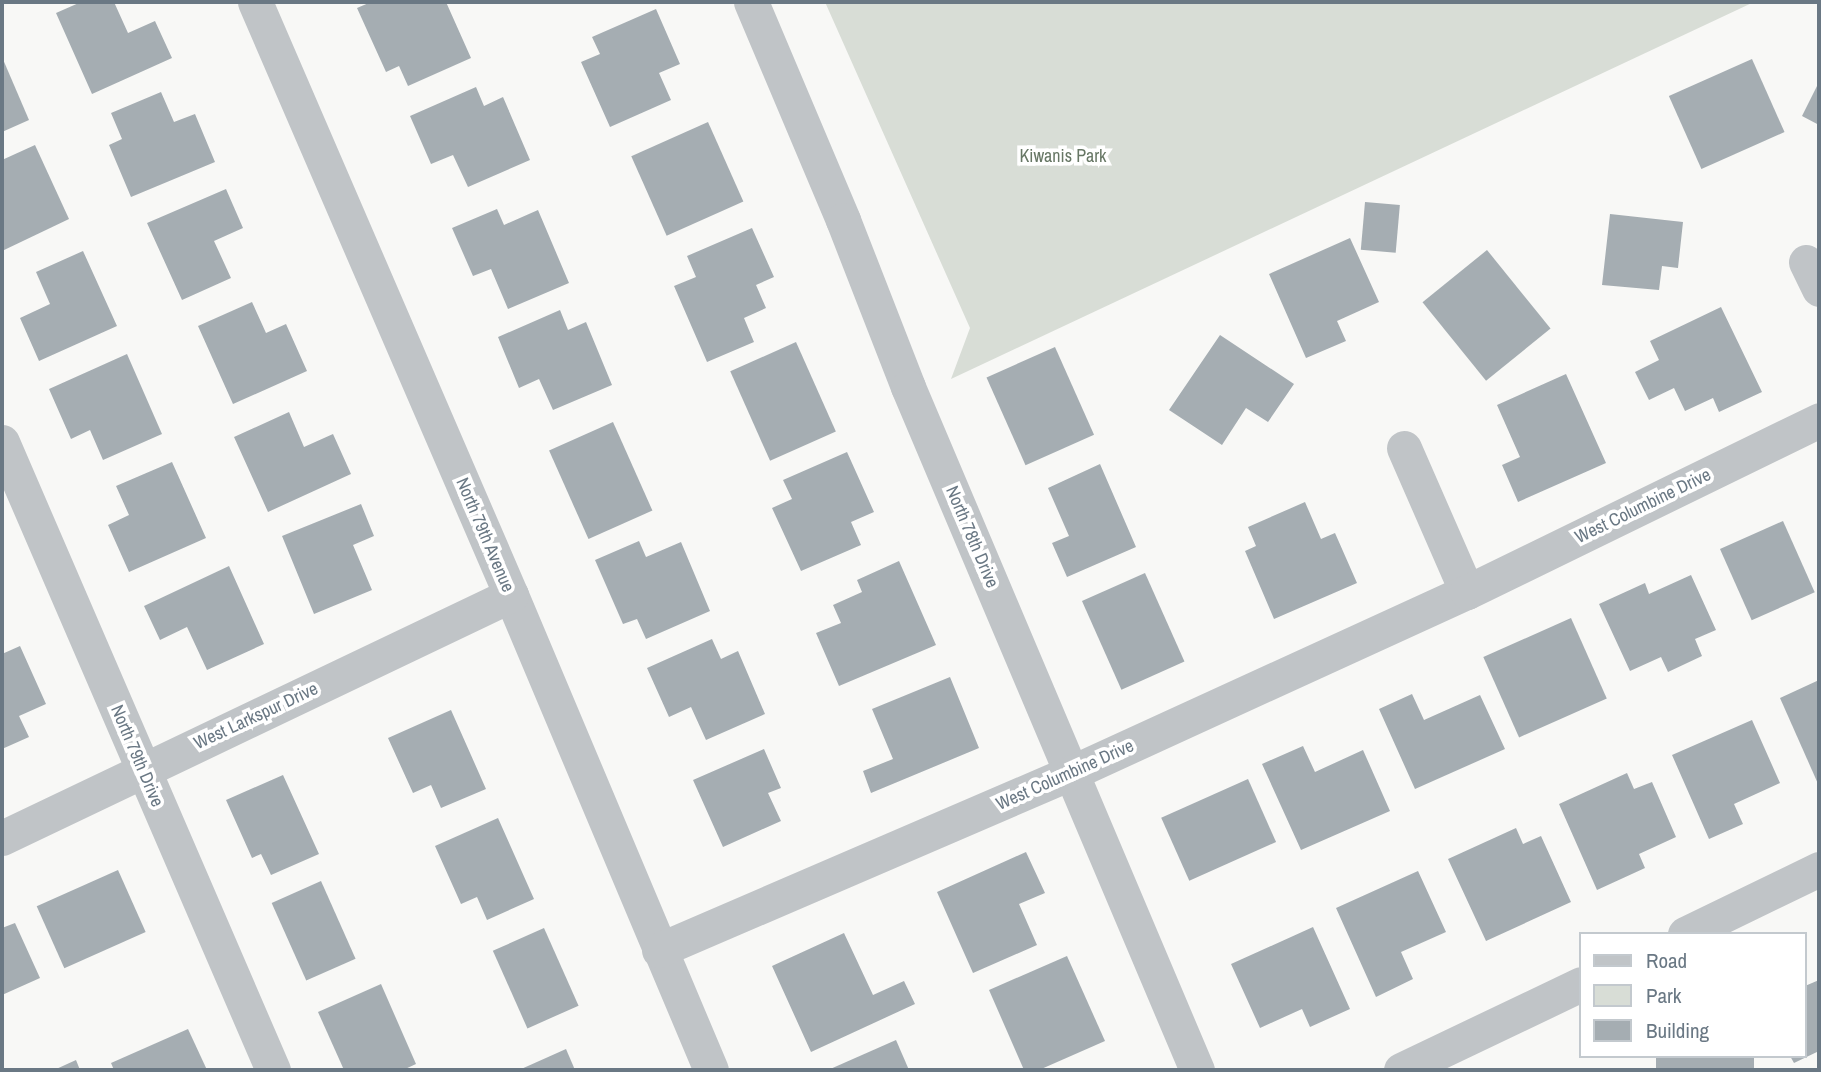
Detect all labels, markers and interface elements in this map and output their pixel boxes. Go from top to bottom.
park label: Kiwanis Park [1020,145,1106,167]
street label: West Columbine Drive [1572,464,1714,548]
street label: North 79th Avenue [451,474,519,596]
street label: North 78th Drive [941,483,1003,591]
street label: West Larkspur Drive [191,678,321,754]
street label: North 79th Drive [106,702,168,810]
street label: West Columbine Drive [993,735,1137,815]
legend [1580,932,1807,1058]
text: Road [1646,946,1687,975]
text: Park [1646,981,1681,1010]
text: Building [1646,1016,1709,1045]

